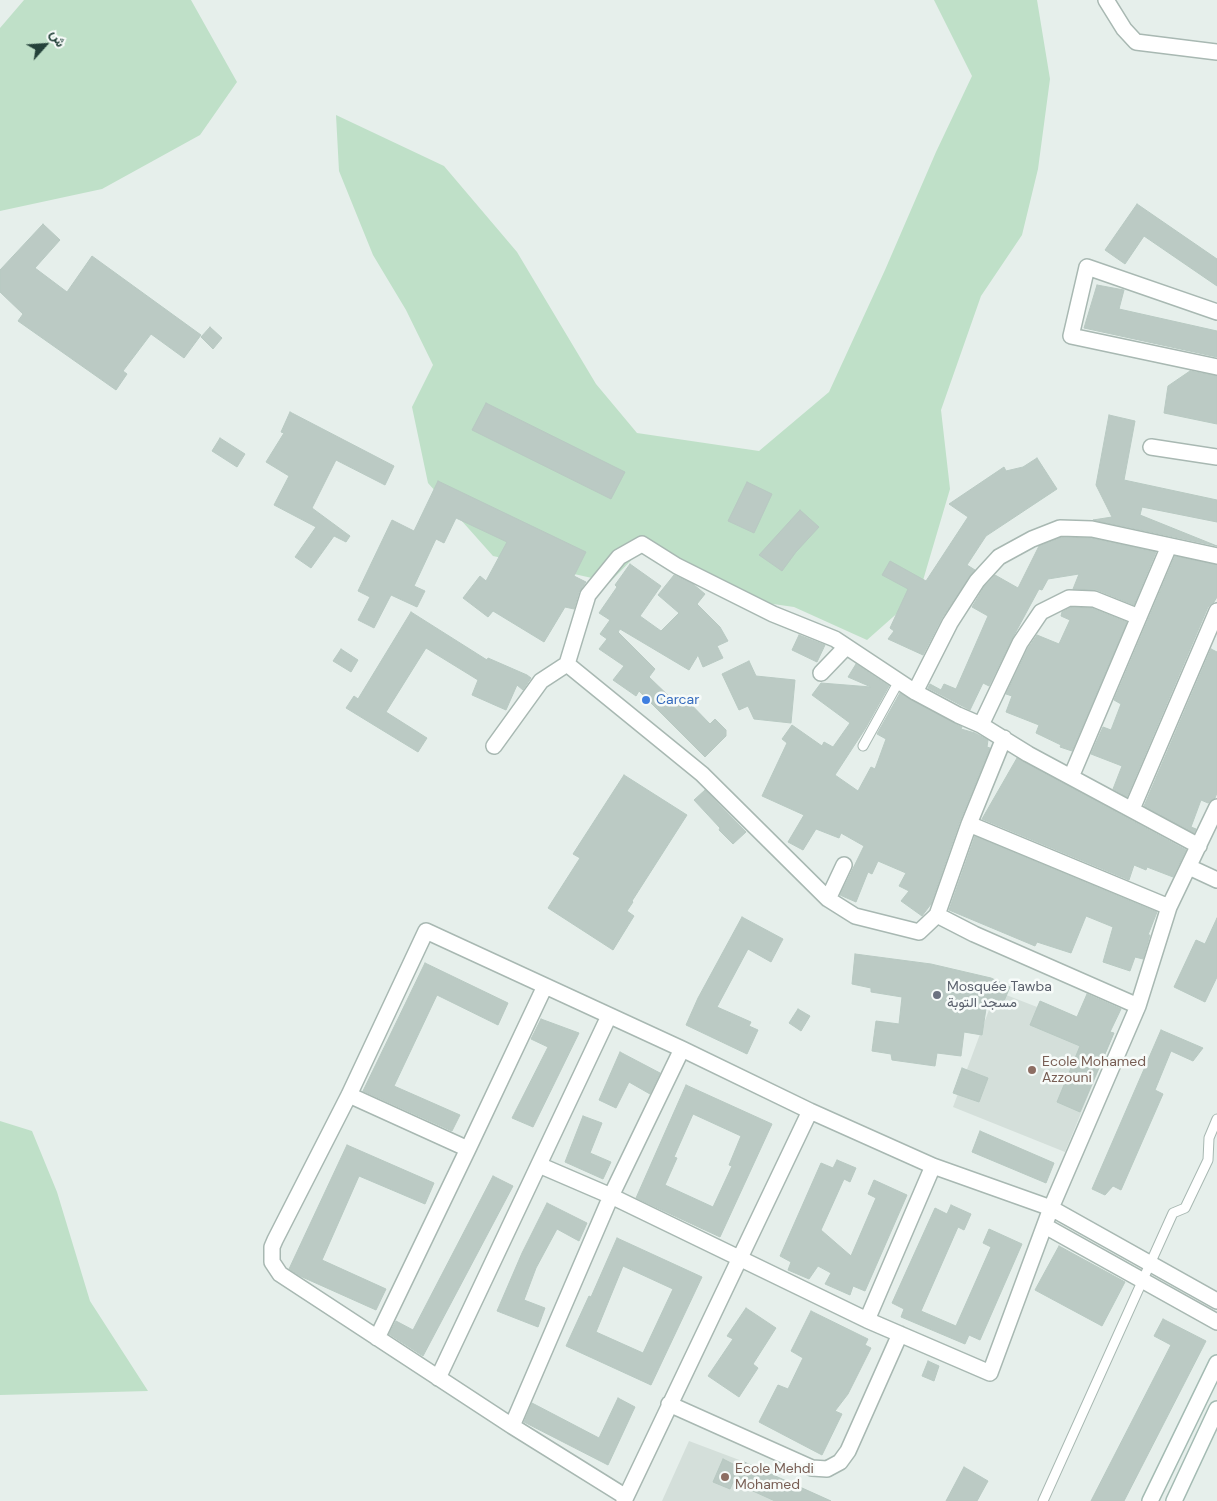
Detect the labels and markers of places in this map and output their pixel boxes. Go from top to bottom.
place label: Carcar [656,692,699,708]
marker: Carcar [640,694,652,706]
place label: Mosquée Tawba مسجد التوبة [947,979,1052,1012]
marker: Mosquée Tawba مسجد التوبة [931,989,943,1001]
place label: Ecole Mohamed Azzouni [1042,1054,1146,1086]
marker: Ecole Mohamed Azzouni [1026,1064,1038,1076]
place label: Ecole Mehdi Mohamed [735,1461,814,1494]
marker: Ecole Mehdi Mohamed [719,1471,731,1483]

